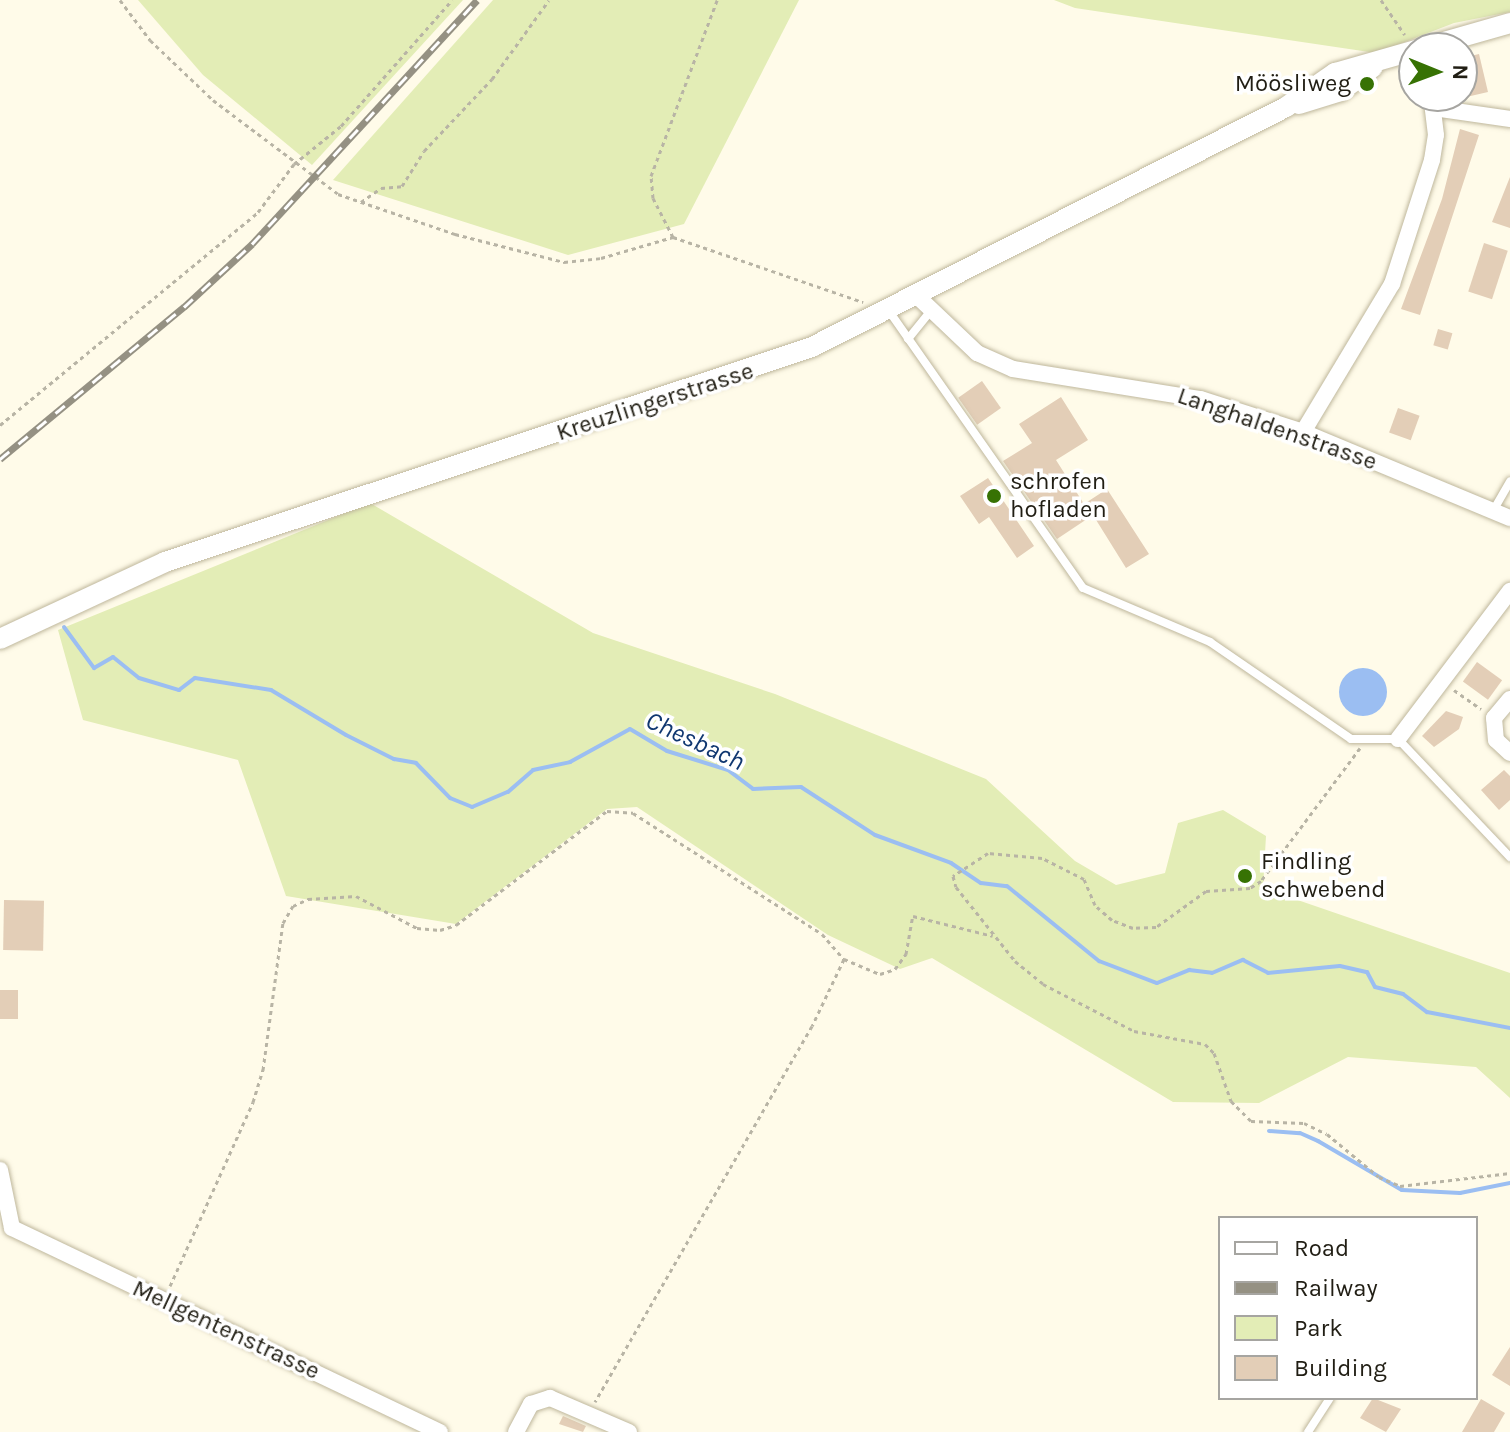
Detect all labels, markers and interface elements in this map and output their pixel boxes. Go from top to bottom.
north arrow [1398,32,1478,112]
text: N [1447,64,1473,81]
place label: Möösliweg [1235,70,1351,98]
marker: Möösliweg [1358,75,1376,93]
street label: Kreuzlingerstrasse [553,357,757,447]
street label: Langhaldenstrasse [1174,381,1380,477]
place label: schrofen hofladen [1010,468,1107,524]
marker: schrofen hofladen [985,487,1003,505]
water label: Chesbach [640,705,750,777]
place label: Findling schwebend [1261,848,1385,904]
marker: Findling schwebend [1236,867,1254,885]
legend [1218,1216,1478,1400]
text: Road [1294,1234,1349,1262]
street label: Mellgentenstrasse [128,1274,324,1386]
text: Railway [1294,1274,1378,1302]
text: Park [1294,1314,1343,1342]
text: Building [1294,1354,1387,1382]

